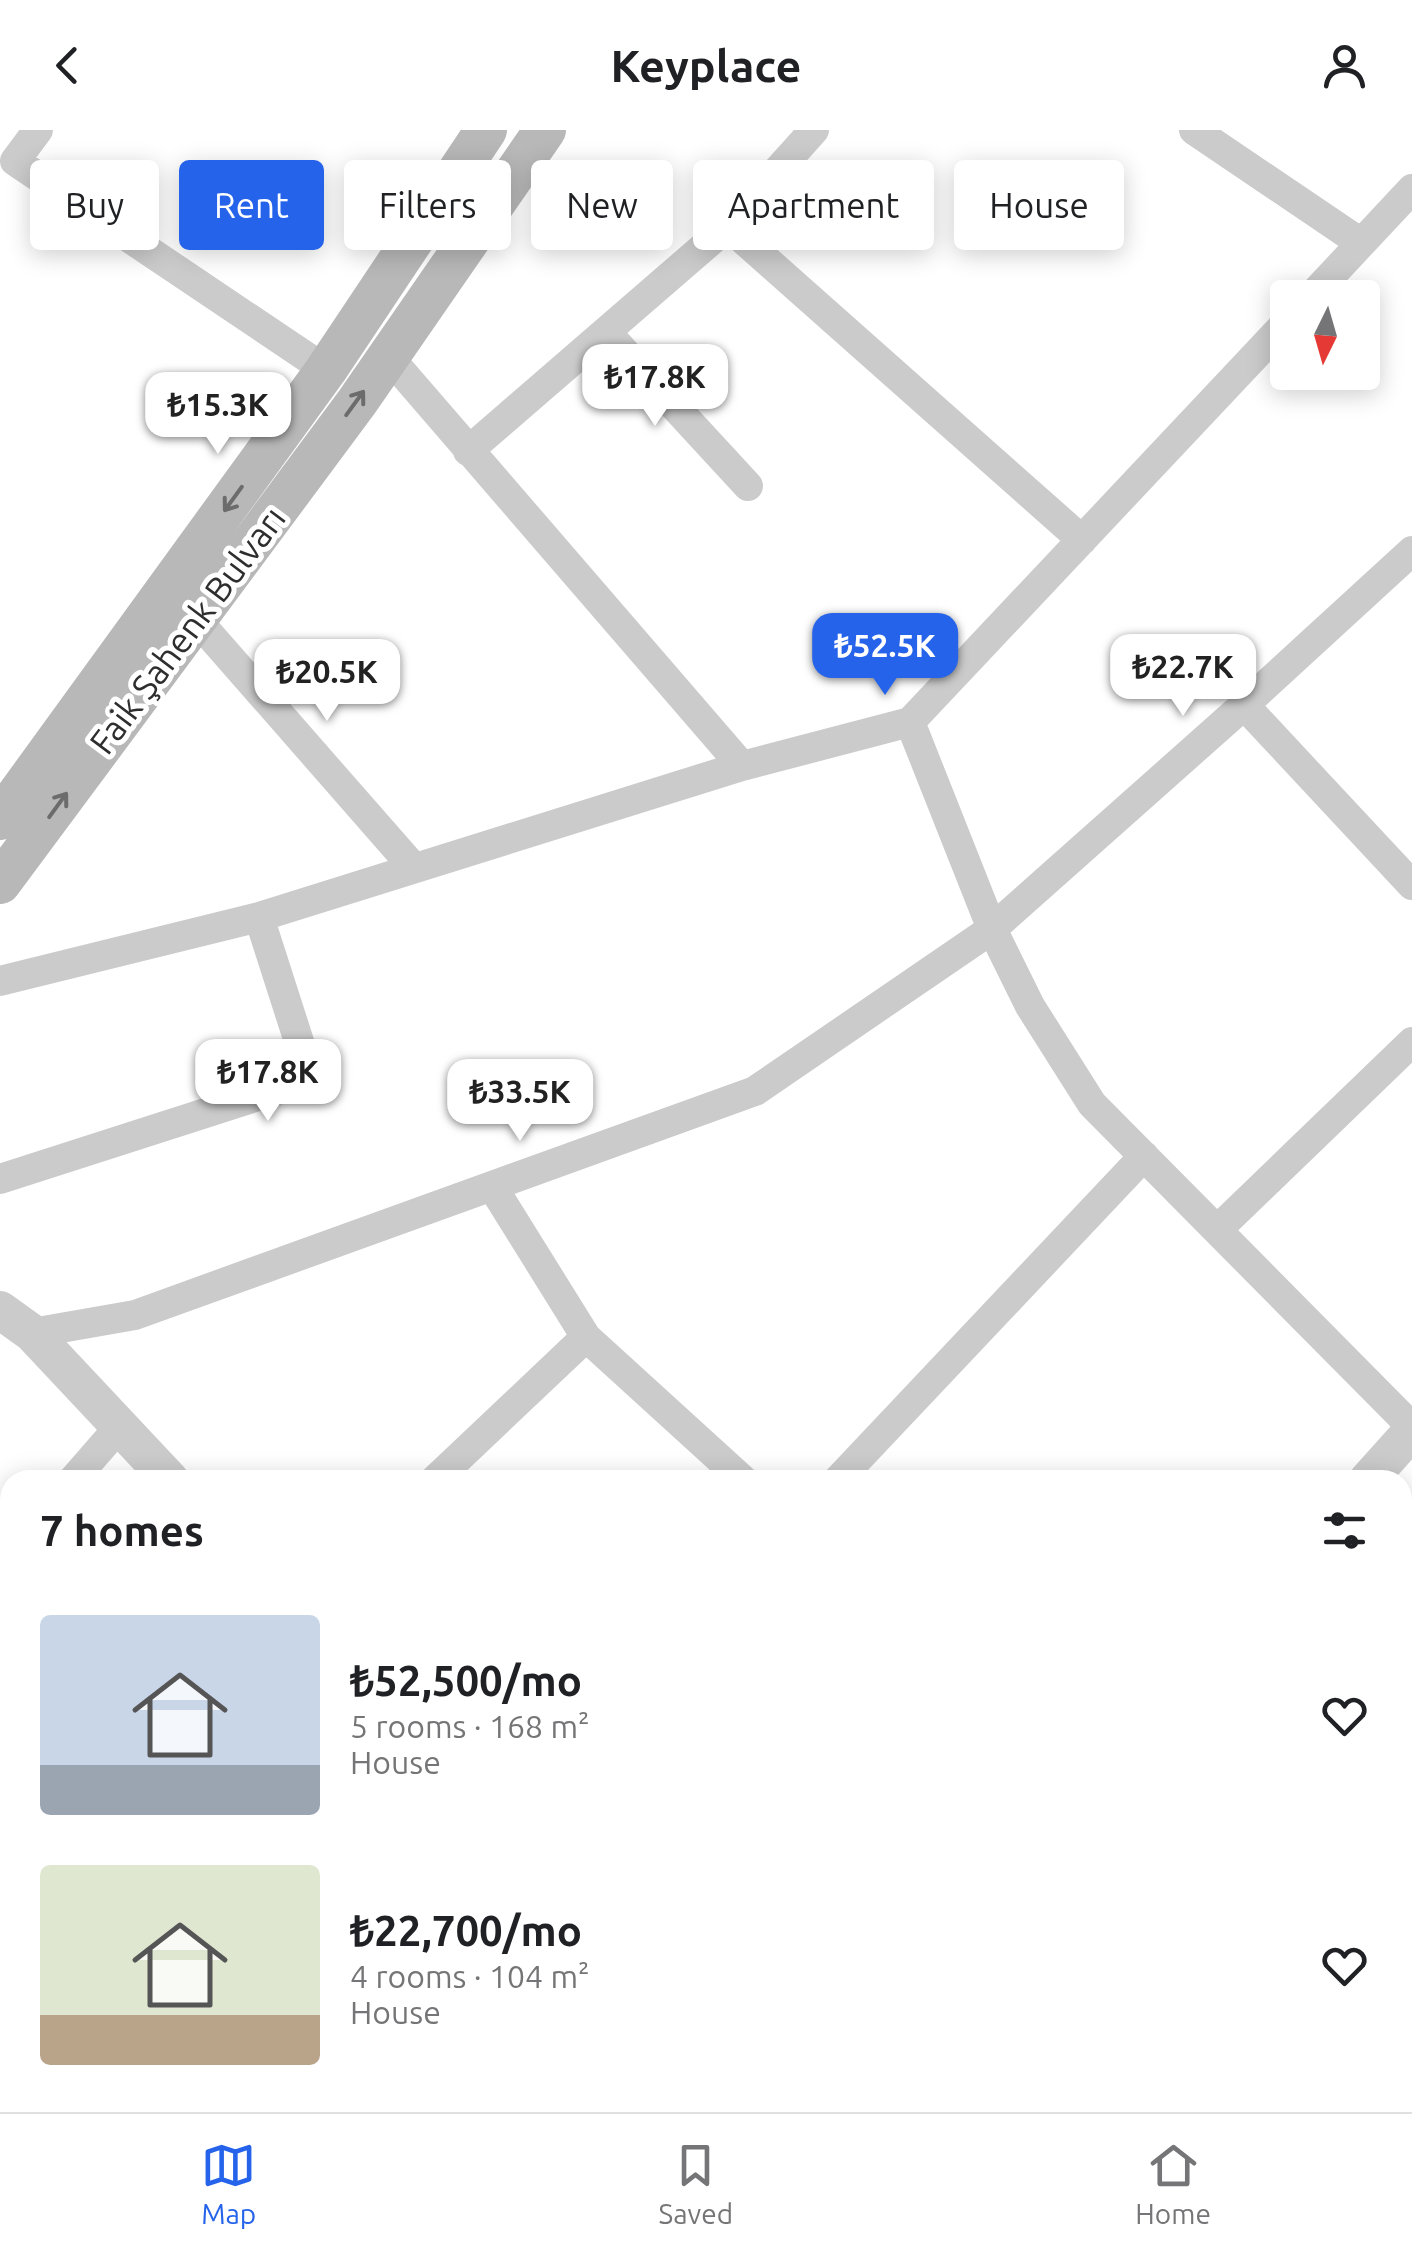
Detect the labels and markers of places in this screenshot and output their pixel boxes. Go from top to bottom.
pin: ₺17.8K [574,344,736,429]
pin: ₺15.3K [137,372,299,457]
pin: ₺52.5K [804,613,966,698]
pin: ₺22.7K [1102,634,1264,719]
pin: ₺20.5K [246,639,408,724]
pin: ₺17.8K [187,1039,349,1124]
pin: ₺33.5K [439,1059,601,1144]

